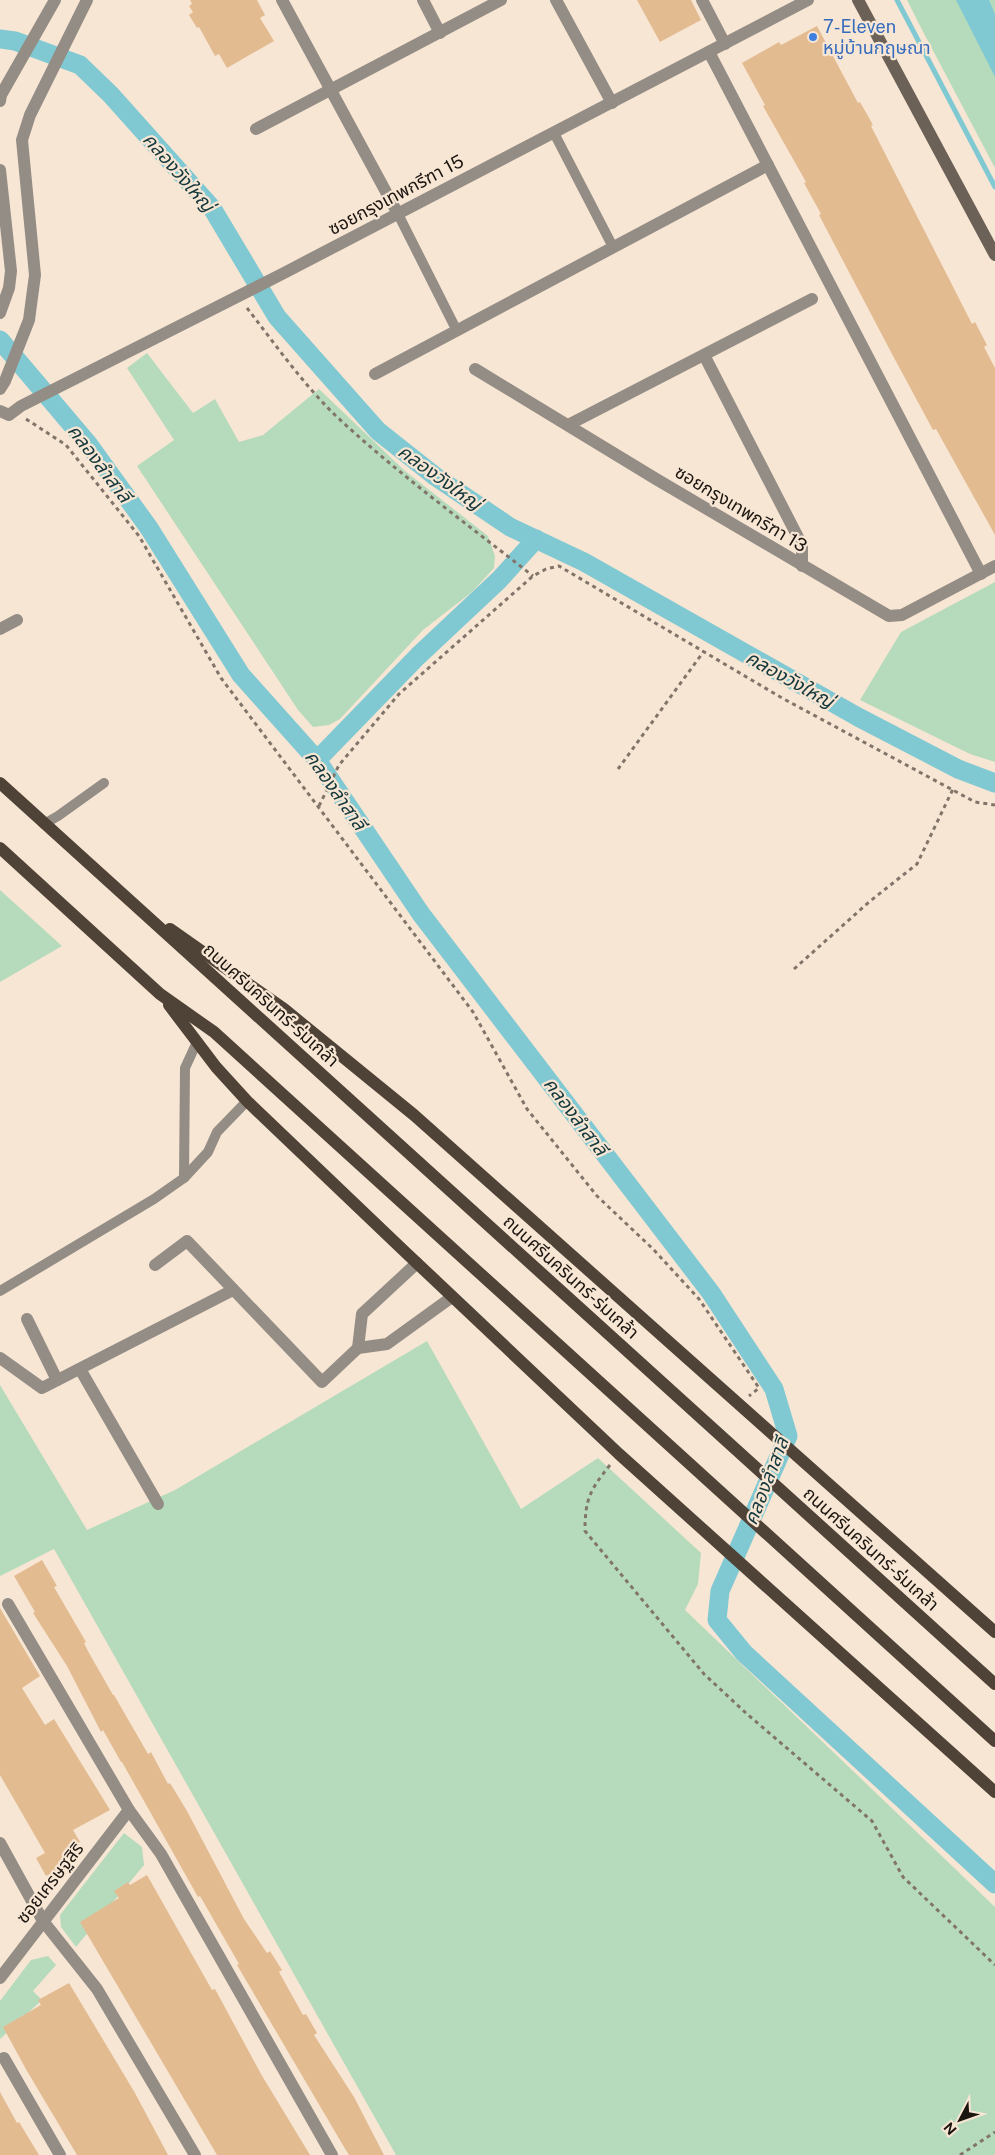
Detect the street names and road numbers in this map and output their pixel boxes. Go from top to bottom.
street label: ซอยกรุงเทพกรีฑา 15 [324,150,468,240]
street label: ซอยกรุงเทพกรีฑา 13 [671,461,811,557]
street label: ถนนศรีนครินทร์-ร่มเกล้า [199,938,343,1071]
street label: ถนนศรีนครินทร์-ร่มเกล้า [499,1210,643,1343]
street label: ถนนศรีนครินทร์-ร่มเกล้า [799,1482,943,1615]
street label: ซอยเศรษฐสิริ [12,1838,88,1927]

